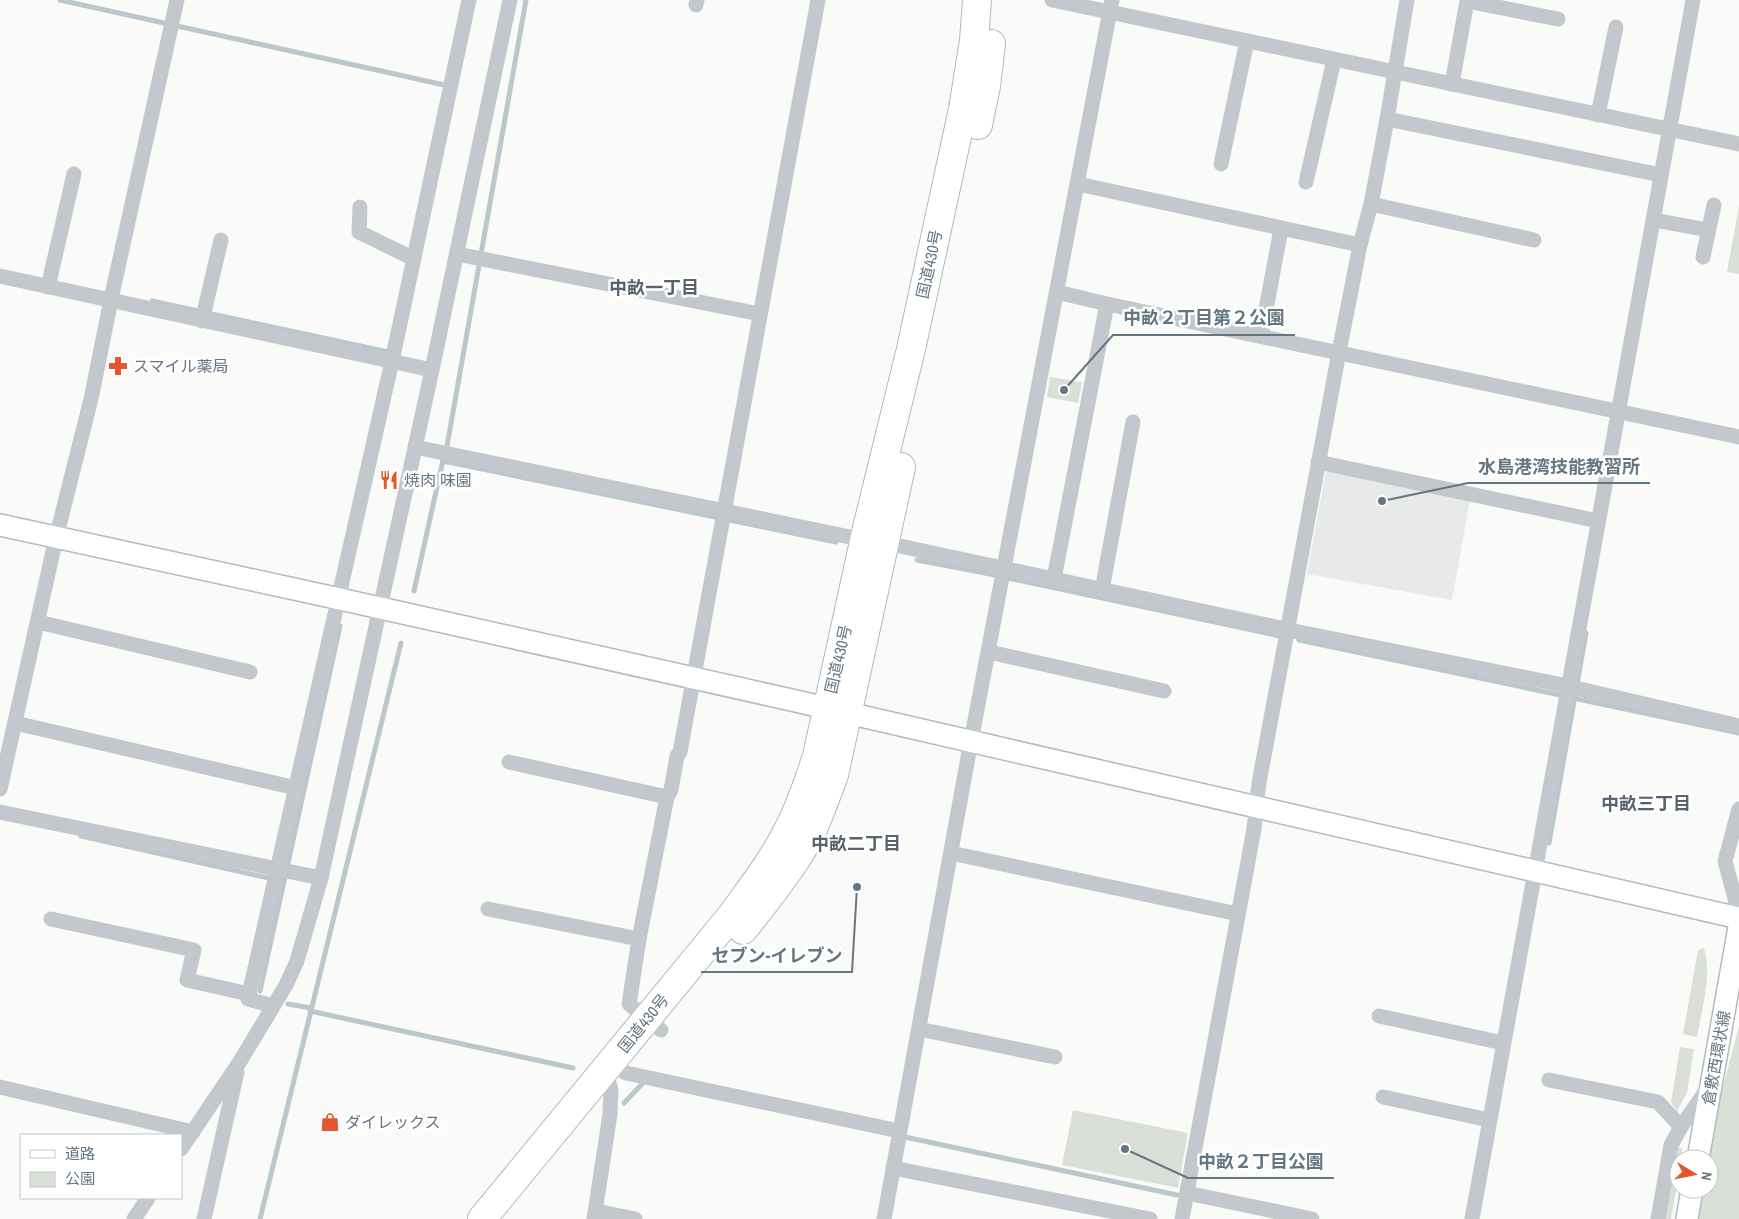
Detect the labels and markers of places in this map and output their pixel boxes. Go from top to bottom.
callout: 中畝２丁目第２公園 [1113,302,1295,335]
pharmacy icon: スマイル薬局 [107,355,129,377]
place label: スマイル薬局 [133,355,229,377]
callout: 水島港湾技能教習所 [1468,450,1650,483]
restaurant icon: 焼肉 味園 [378,469,400,491]
place label: 焼肉 味園 [404,469,472,491]
callout: セブン-イレブン [701,939,852,972]
shop icon: ダイレックス [319,1111,341,1133]
place label: ダイレックス [345,1111,441,1133]
callout: 中畝２丁目公園 [1188,1145,1334,1178]

